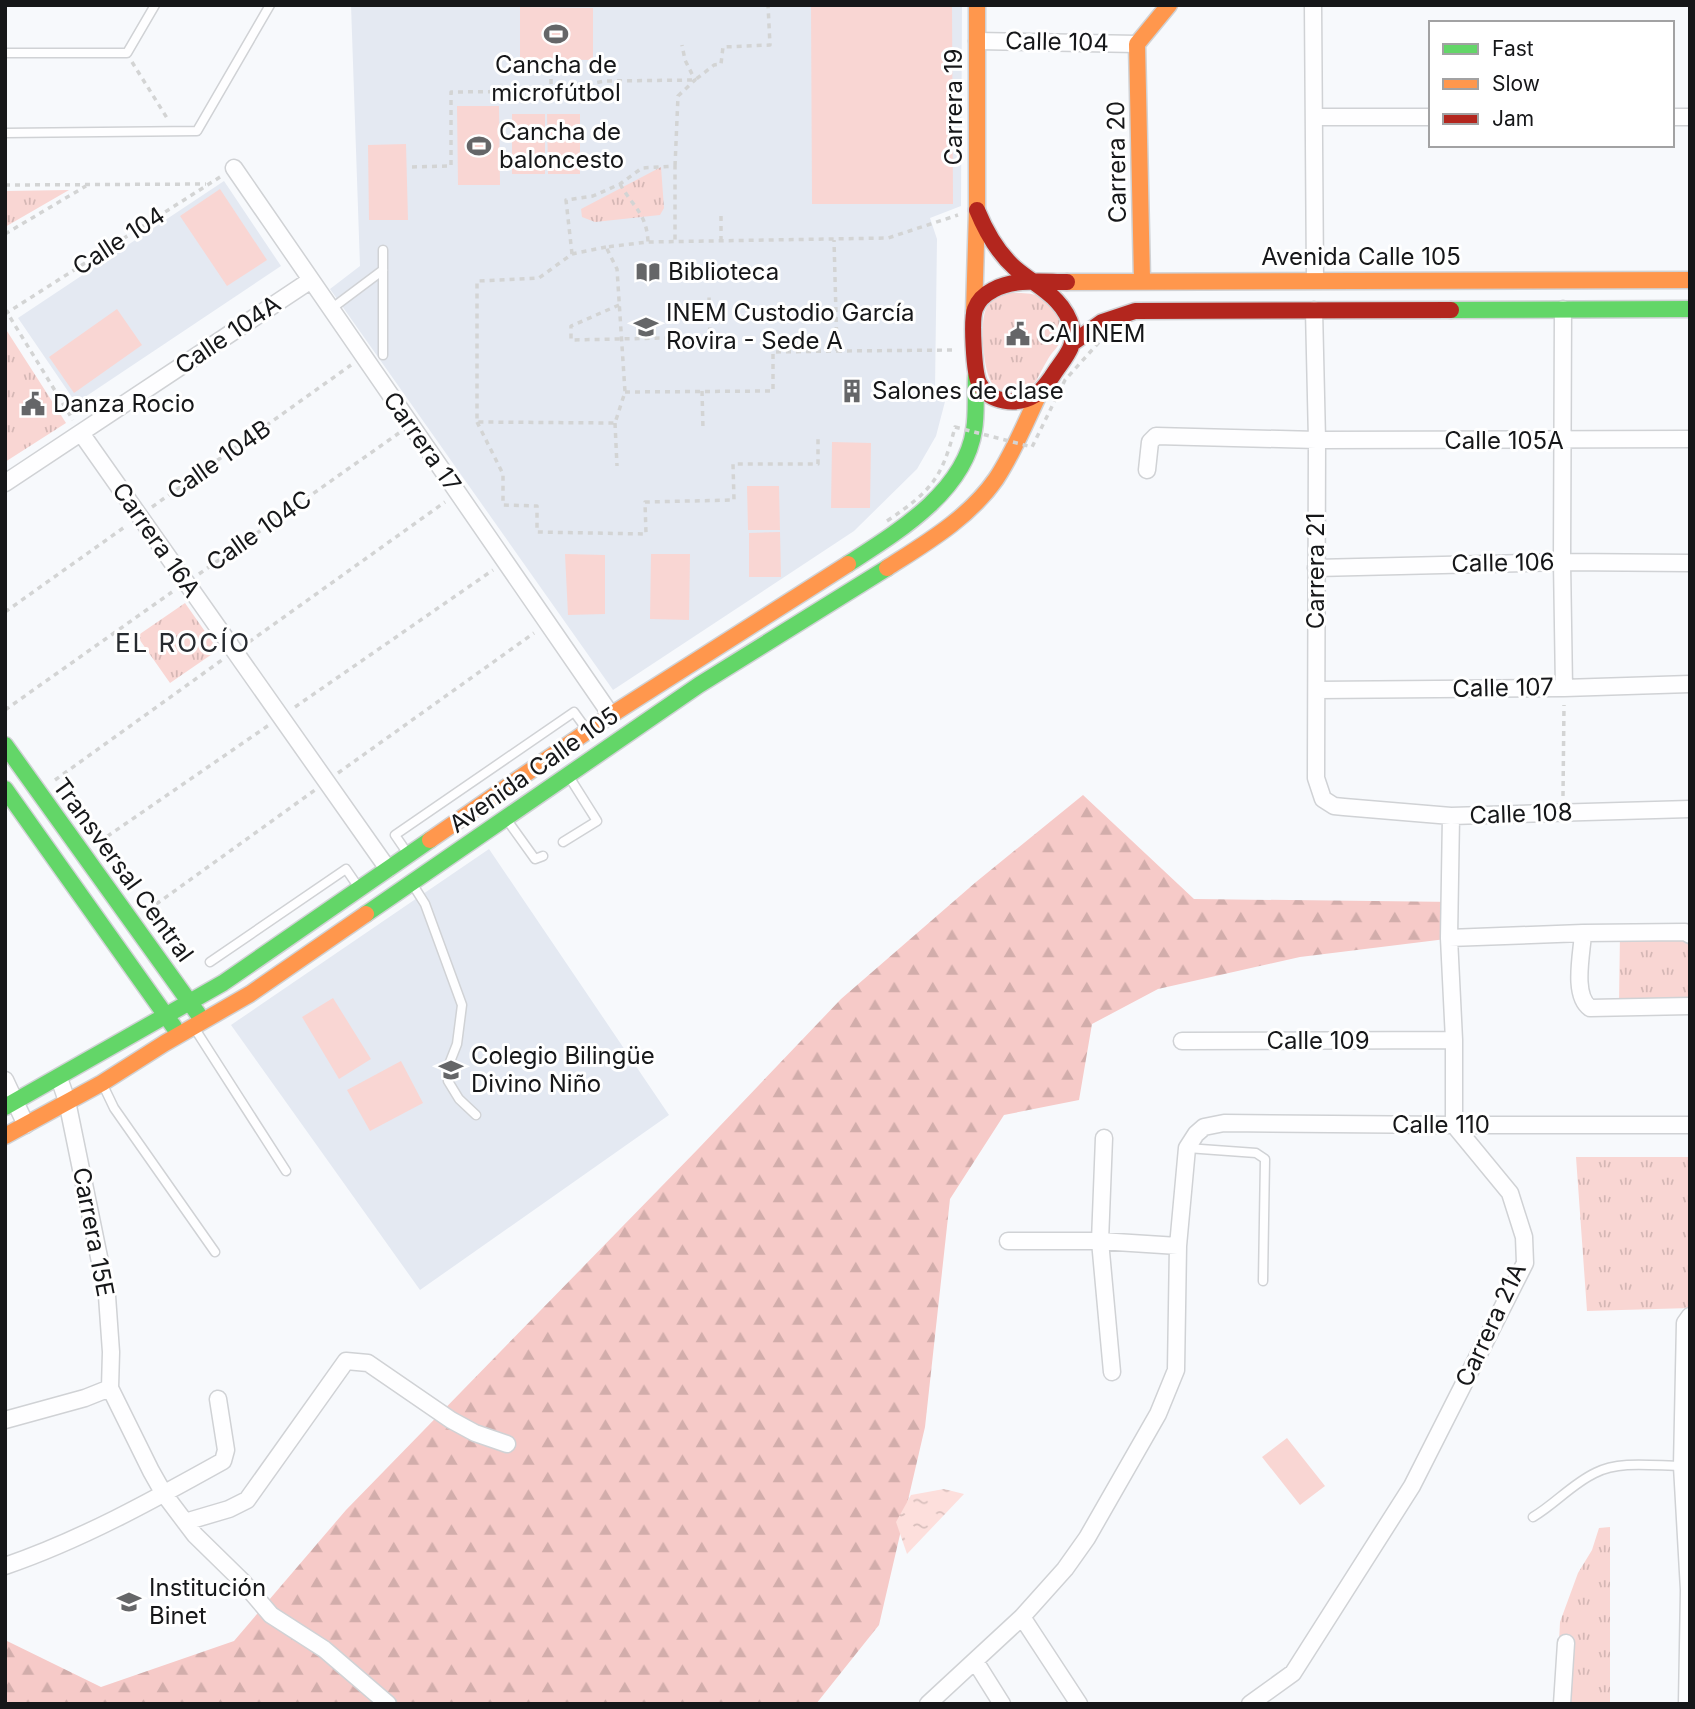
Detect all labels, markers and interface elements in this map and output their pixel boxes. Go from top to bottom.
sports icon: Cancha de microfútbol [542,20,570,48]
legend [1429,21,1674,147]
street label: Calle 104 [1005,26,1109,57]
text: Fast [1492,36,1534,61]
street label: Carrera 19 [939,49,968,165]
place label: Cancha de microfútbol [491,50,621,107]
text: Slow [1492,71,1540,96]
street label: Carrera 20 [1101,101,1132,223]
text: Jam [1492,106,1534,131]
place label: Cancha de baloncesto [499,117,624,174]
sports icon: Cancha de baloncesto [465,132,493,160]
street label: Calle 104 [67,200,170,281]
street label: Avenida Calle 105 [1261,242,1461,271]
place label: Biblioteca [668,257,779,286]
library icon: Biblioteca [634,258,662,286]
street label: Calle 104A [170,289,286,380]
place label: INEM Custodio García Rovira - Sede A [666,298,914,355]
school or university icon: INEM Custodio García Rovira - Sede A [632,313,660,341]
place label: CAI INEM [1038,319,1145,348]
public building icon: CAI INEM [1004,320,1032,348]
place label: Salones de clase [872,376,1064,405]
building icon: Salones de clase [838,377,866,405]
street label: Carrera 17 [377,386,467,497]
place label: Danza Rocio [53,389,195,418]
public building icon: Danza Rocio [19,390,47,418]
street label: Calle 104B [161,413,276,506]
street label: Calle 105A [1444,426,1564,455]
street label: Carrera 16A [106,477,207,603]
street label: Calle 104C [201,484,317,577]
street label: Carrera 21 [1301,513,1330,629]
street label: Calle 106 [1451,547,1555,578]
district label: EL ROCÍO [115,627,251,658]
street label: Calle 107 [1452,672,1554,703]
street label: Avenida Calle 105 [444,700,624,839]
street label: Transversal Central [47,772,200,967]
street label: Calle 108 [1469,797,1573,830]
street label: Calle 109 [1266,1026,1370,1055]
place label: Colegio Bilingüe Divino Niño [471,1041,655,1098]
school or university icon: Colegio Bilingüe Divino Niño [437,1056,465,1084]
street label: Calle 110 [1392,1110,1490,1139]
street label: Carrera 15E [67,1165,120,1299]
street label: Carrera 21A [1449,1258,1532,1391]
place label: Institución Binet [149,1573,266,1630]
school or university icon: Institución Binet [115,1588,143,1616]

